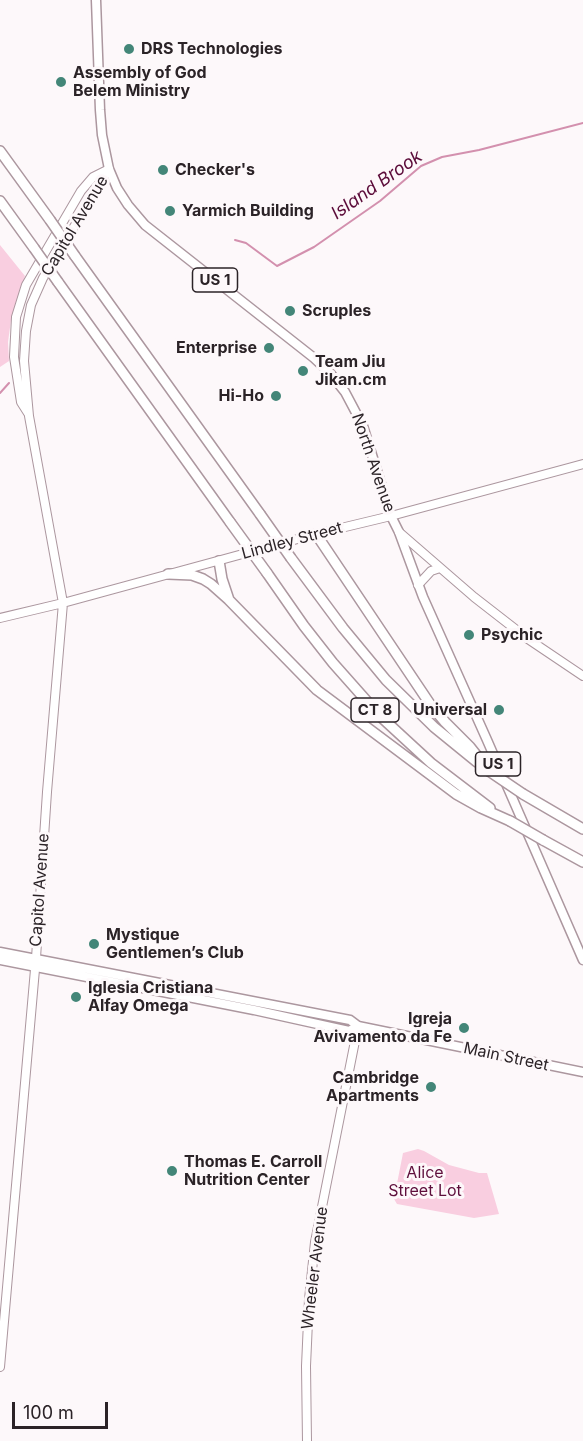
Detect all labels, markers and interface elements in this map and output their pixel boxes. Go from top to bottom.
place label: DRS Technologies [141,39,283,59]
marker: DRS Technologies [122,42,136,56]
place label: Assembly of God Belem Ministry [73,63,207,101]
marker: Assembly of God Belem Ministry [54,75,68,89]
water label: Island Brook [327,146,427,224]
place label: Checker's [175,160,255,180]
marker: Checker's [156,163,170,177]
street label: Capitol Avenue [38,172,112,280]
place label: Yarmich Building [182,201,314,221]
marker: Yarmich Building [163,204,177,218]
road number: US 1 [192,268,238,292]
place label: Scruples [302,301,371,321]
marker: Scruples [283,304,297,318]
place label: Enterprise [176,338,257,358]
marker: Enterprise [262,341,276,355]
place label: Team Jiu Jikan.cm [315,352,387,390]
marker: Team Jiu Jikan.cm [296,364,310,378]
place label: Hi-Ho [218,386,264,406]
marker: Hi-Ho [269,389,283,403]
street label: North Avenue [347,411,399,515]
street label: Lindley Street [239,518,345,564]
place label: Psychic [481,625,543,645]
marker: Psychic [462,628,476,642]
road number: CT 8 [351,698,399,722]
place label: Universal [413,700,487,720]
marker: Universal [492,703,506,717]
road number: US 1 [476,752,520,776]
street label: Capitol Avenue [26,833,54,947]
place label: Mystique Gentlemen’s Club [106,925,244,963]
marker: Mystique Gentlemen’s Club [87,937,101,951]
place label: Iglesia Cristiana Alfay Omega [88,978,213,1016]
marker: Iglesia Cristiana Alfay Omega [69,990,83,1004]
place label: Igreja Avivamento da Fe [313,1009,452,1047]
marker: Igreja Avivamento da Fe [457,1021,471,1035]
street label: Main Street [462,1039,550,1075]
place label: Cambridge Apartments [326,1068,419,1106]
marker: Cambridge Apartments [424,1080,438,1094]
place label: Thomas E. Carroll Nutrition Center [184,1152,322,1190]
park label: Alice Street Lot [388,1163,462,1201]
marker: Thomas E. Carroll Nutrition Center [165,1164,179,1178]
street label: Wheeler Avenue [298,1205,332,1331]
scale bar [15,1390,111,1428]
text: 100 m [23,1402,74,1423]

